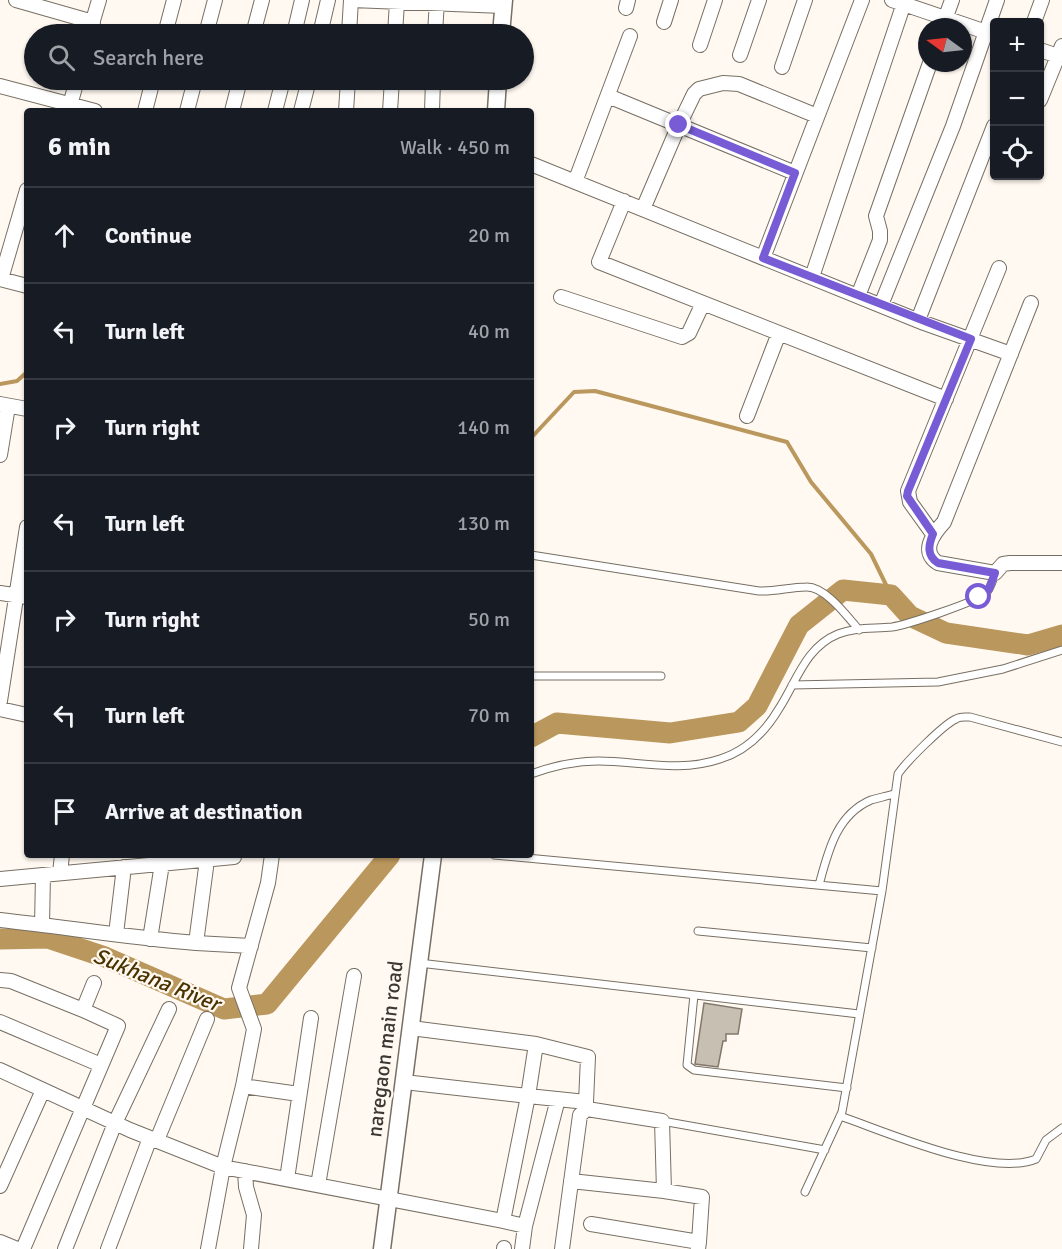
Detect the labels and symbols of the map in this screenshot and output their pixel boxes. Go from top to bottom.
north arrow [918,18,972,72]
route end [665,111,691,137]
route start [965,583,991,609]
water label: Sukhana River [90,942,227,1018]
street label: naregaon main road [361,959,409,1139]

